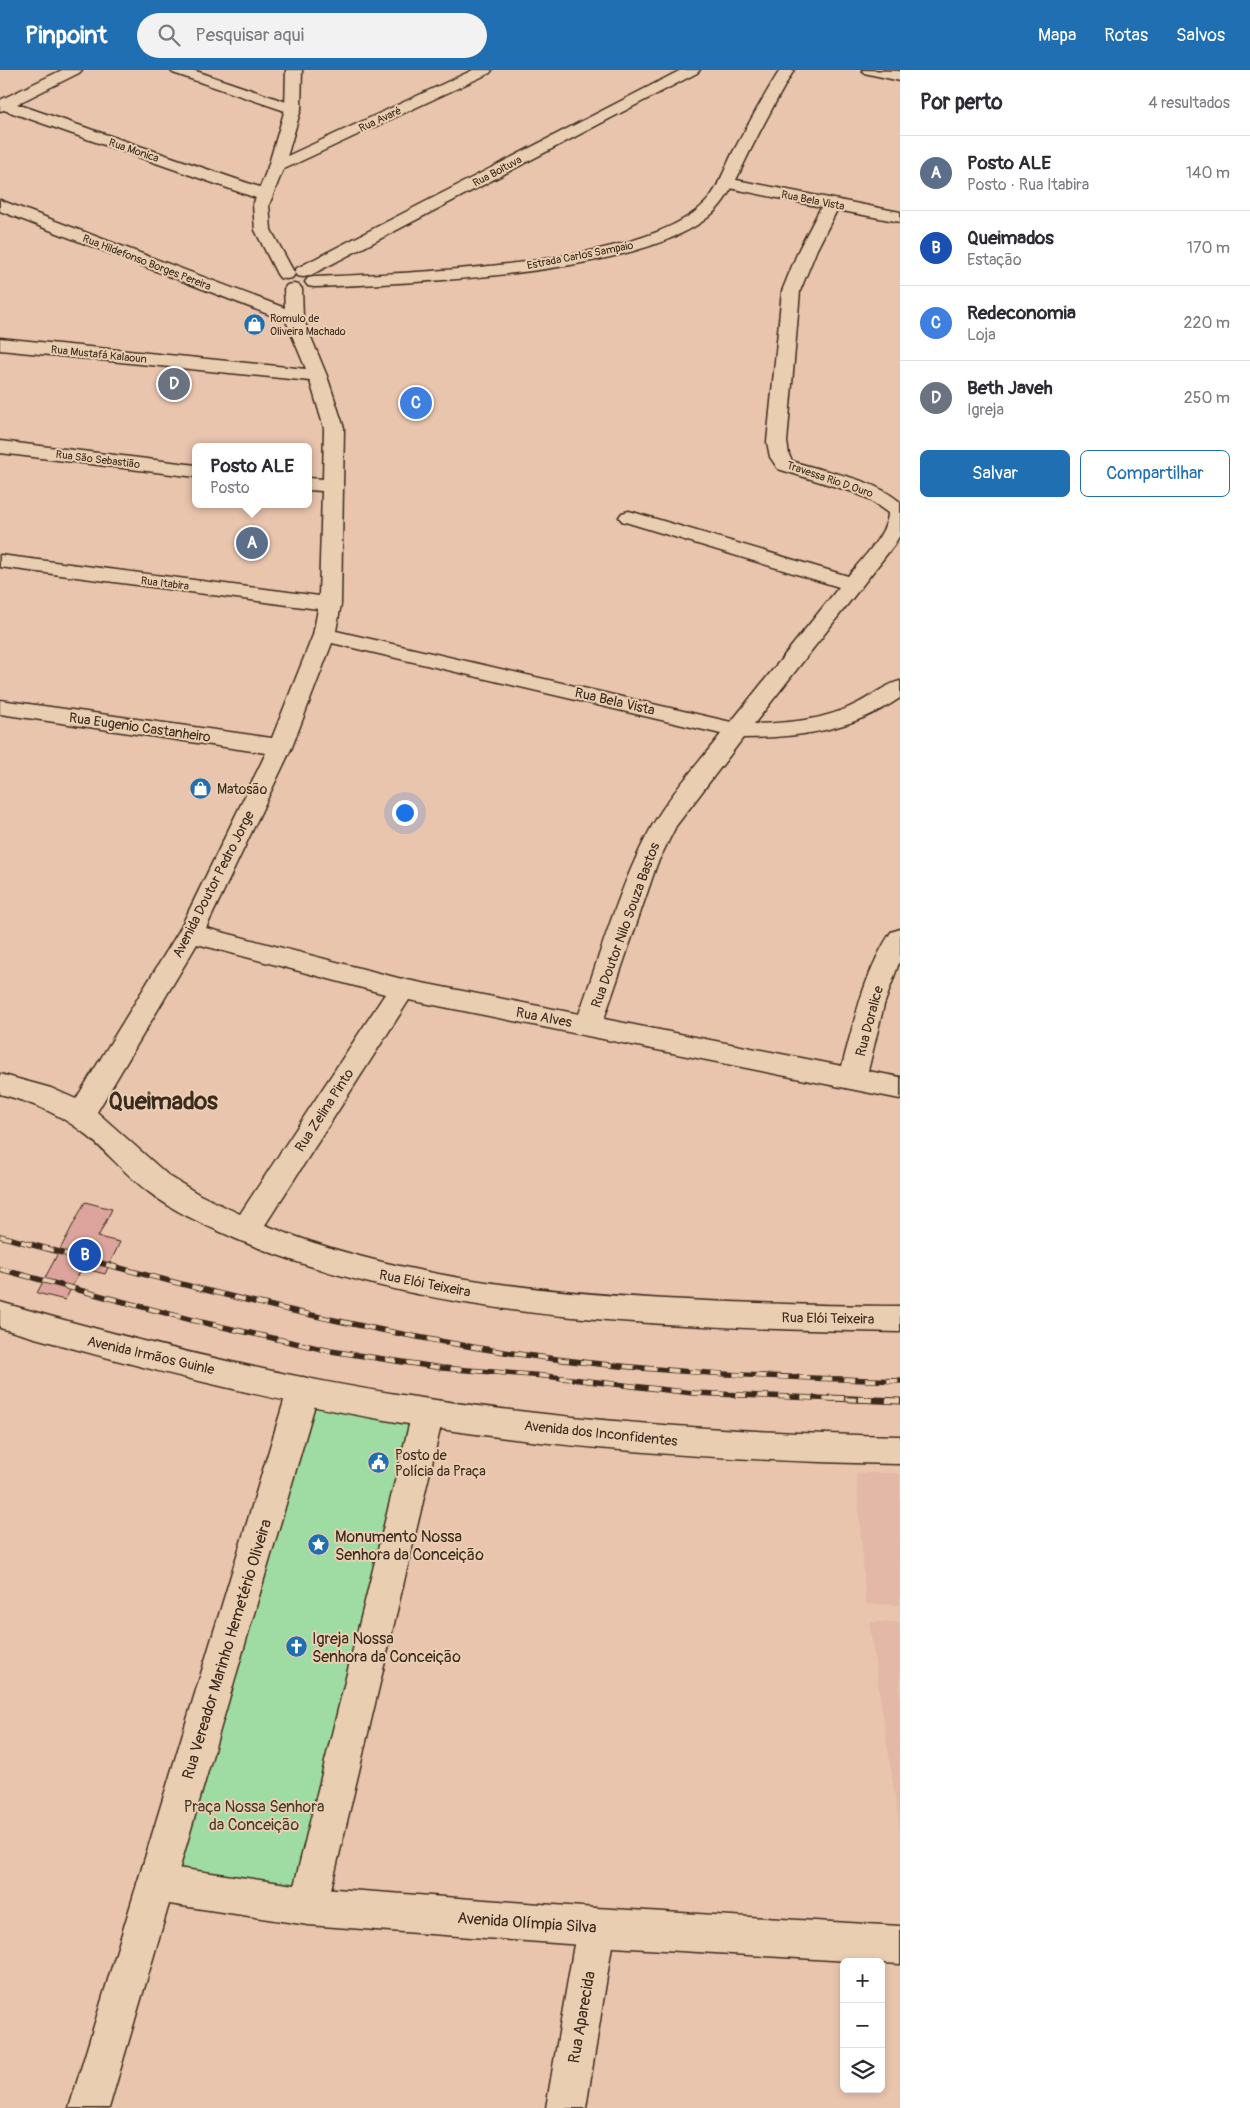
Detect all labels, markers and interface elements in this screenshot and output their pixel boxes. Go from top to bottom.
search box [137,13,487,58]
text: Pinpoint [25,21,107,50]
icon: search [155,21,183,49]
text: Pesquisar aqui [195,23,304,47]
text: Mapa [1038,24,1076,47]
text: Rotas [1104,24,1148,47]
text: Salvos [1176,24,1225,47]
text: Por perto [920,89,1002,116]
text: 4 resultados [1148,93,1230,113]
street label: Rua Avaré [357,104,404,135]
street label: Rua Monica [107,136,161,165]
text: Posto ALE [967,151,1051,175]
street label: Rua Boituva [471,153,524,190]
text: A [931,163,941,183]
text: 140 m [1186,163,1230,183]
text: Posto · Rua Itabira [967,175,1089,195]
street label: Rua Bela Vista [780,188,846,213]
text: Queimados [967,226,1054,250]
street label: Rua Hildefonso Borges Pereira [81,232,213,293]
text: B [931,238,941,258]
text: 170 m [1187,238,1230,258]
street label: Estrada Carlos Sampaio [526,239,634,272]
text: Estação [967,250,1022,270]
text: Redeconomia [967,301,1076,325]
shop icon: Romulo de Oliveira Machado [242,312,266,336]
place label: Romulo de Oliveira Machado [270,312,346,338]
text: C [931,313,941,333]
text: 220 m [1184,313,1230,333]
text: Loja [967,325,996,345]
street label: Rua Mustafá Kalaoun [50,343,148,366]
pin: D [158,365,190,403]
text: Beth Javeh [967,376,1053,400]
pin: C [400,384,432,422]
text: D [931,388,941,408]
text: 250 m [1184,388,1230,408]
text: Igreja [967,400,1004,420]
popup [192,443,312,508]
street label: Rua São Sebastião [55,448,141,471]
button: Salvar [920,450,1070,497]
button: Compartilhar [1080,450,1230,497]
text: Posto ALE [210,454,294,478]
street label: Travessa Rio D Ouro [785,459,875,500]
text: Posto [210,478,250,498]
pin: A [236,524,268,562]
street label: Rua Itabira [140,574,190,593]
street label: Rua Bela Vista [573,684,657,719]
street label: Rua Eugenio Castanheiro [68,709,212,746]
shop icon: Matosão [189,777,213,801]
place label: Matosão [217,781,268,798]
your location [392,800,418,826]
street label: Avenida Doutor Pedro Jorge [169,808,258,960]
street label: Rua Doutor Nilo Souza Bastos [588,839,664,1010]
street label: Rua Doralice [852,984,887,1058]
street label: Rua Alves [515,1004,574,1031]
street label: Rua Zelina Pinto [291,1065,358,1155]
district label: Queimados [108,1087,218,1116]
pin: B [69,1236,101,1274]
street label: Rua Elói Teixeira [378,1266,472,1301]
street label: Rua Elói Teixeira [781,1309,874,1328]
street label: Avenida Irmãos Guinle [86,1333,216,1378]
street label: Avenida dos Inconfidentes [523,1417,679,1450]
place label: Posto de Polícia da Praça [395,1447,486,1480]
public building icon: Posto de Polícia da Praça [367,1451,391,1475]
street label: Rua Vereador Marinho Hemetério Oliveira [178,1517,276,1782]
place label: Monumento Nossa Senhora da Conceição [335,1527,484,1565]
place icon: Monumento Nossa Senhora da Conceição [307,1533,331,1557]
place label: Igreja Nossa Senhora da Conceição [312,1629,461,1667]
church icon: Igreja Nossa Senhora da Conceição [284,1635,308,1659]
park label: Praça Nossa Senhora da Conceição [184,1797,324,1835]
street label: Avenida Olímpia Silva [457,1908,597,1938]
map controls [840,1958,885,2093]
button: + [840,1958,885,2003]
street label: Rua Aparecida [564,1970,600,2065]
button: − [840,2003,885,2048]
button: layers [840,2048,885,2093]

